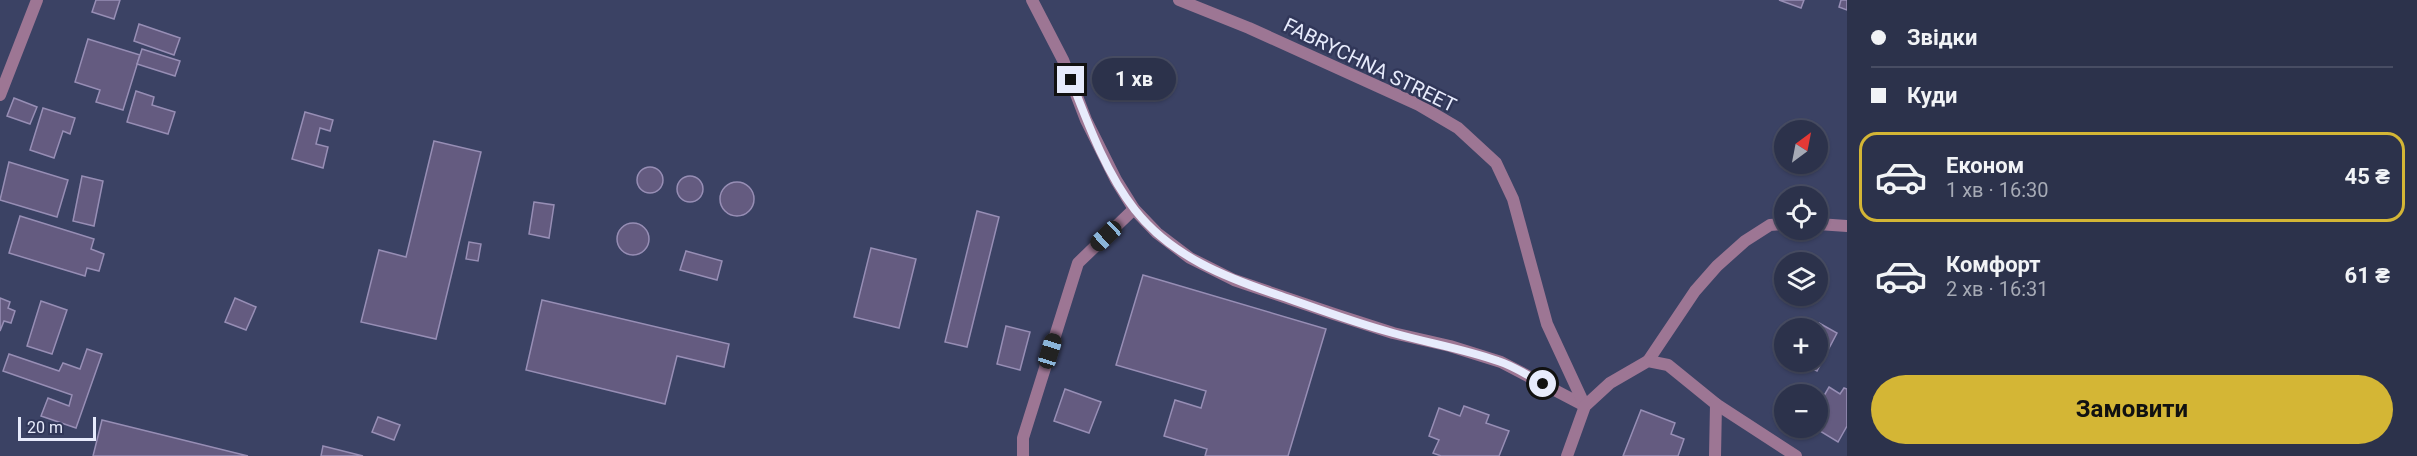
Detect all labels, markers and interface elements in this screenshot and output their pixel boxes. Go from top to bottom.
street label: FABRYCHNA STREET [1280,13,1460,117]
text: Звідки [1907,25,1977,50]
callout: 1 хв [1092,59,1176,101]
route end [1057,66,1084,93]
text: 1 хв [1115,67,1153,91]
text: Куди [1907,83,1957,108]
north arrow [1774,120,1828,174]
map controls [1774,120,1828,438]
icon: car [1874,150,1928,204]
text: Економ [1946,153,2024,178]
text: 45 ₴ [2345,164,2390,189]
text: 1 хв · 16:30 [1946,178,2049,202]
button: locate [1774,186,1828,240]
car [1087,217,1125,255]
icon: car [1874,249,1928,303]
button: layers [1774,252,1828,306]
text: Комфорт [1946,252,2041,277]
text: 61 ₴ [2345,263,2390,288]
text: 2 хв · 16:31 [1946,277,2049,301]
button: + [1774,318,1828,372]
car [1036,331,1064,371]
route start [1529,370,1556,397]
button: Замовити [1871,375,2393,444]
button: − [1774,384,1828,438]
scale bar [18,414,96,442]
text: 20 m [27,418,63,437]

